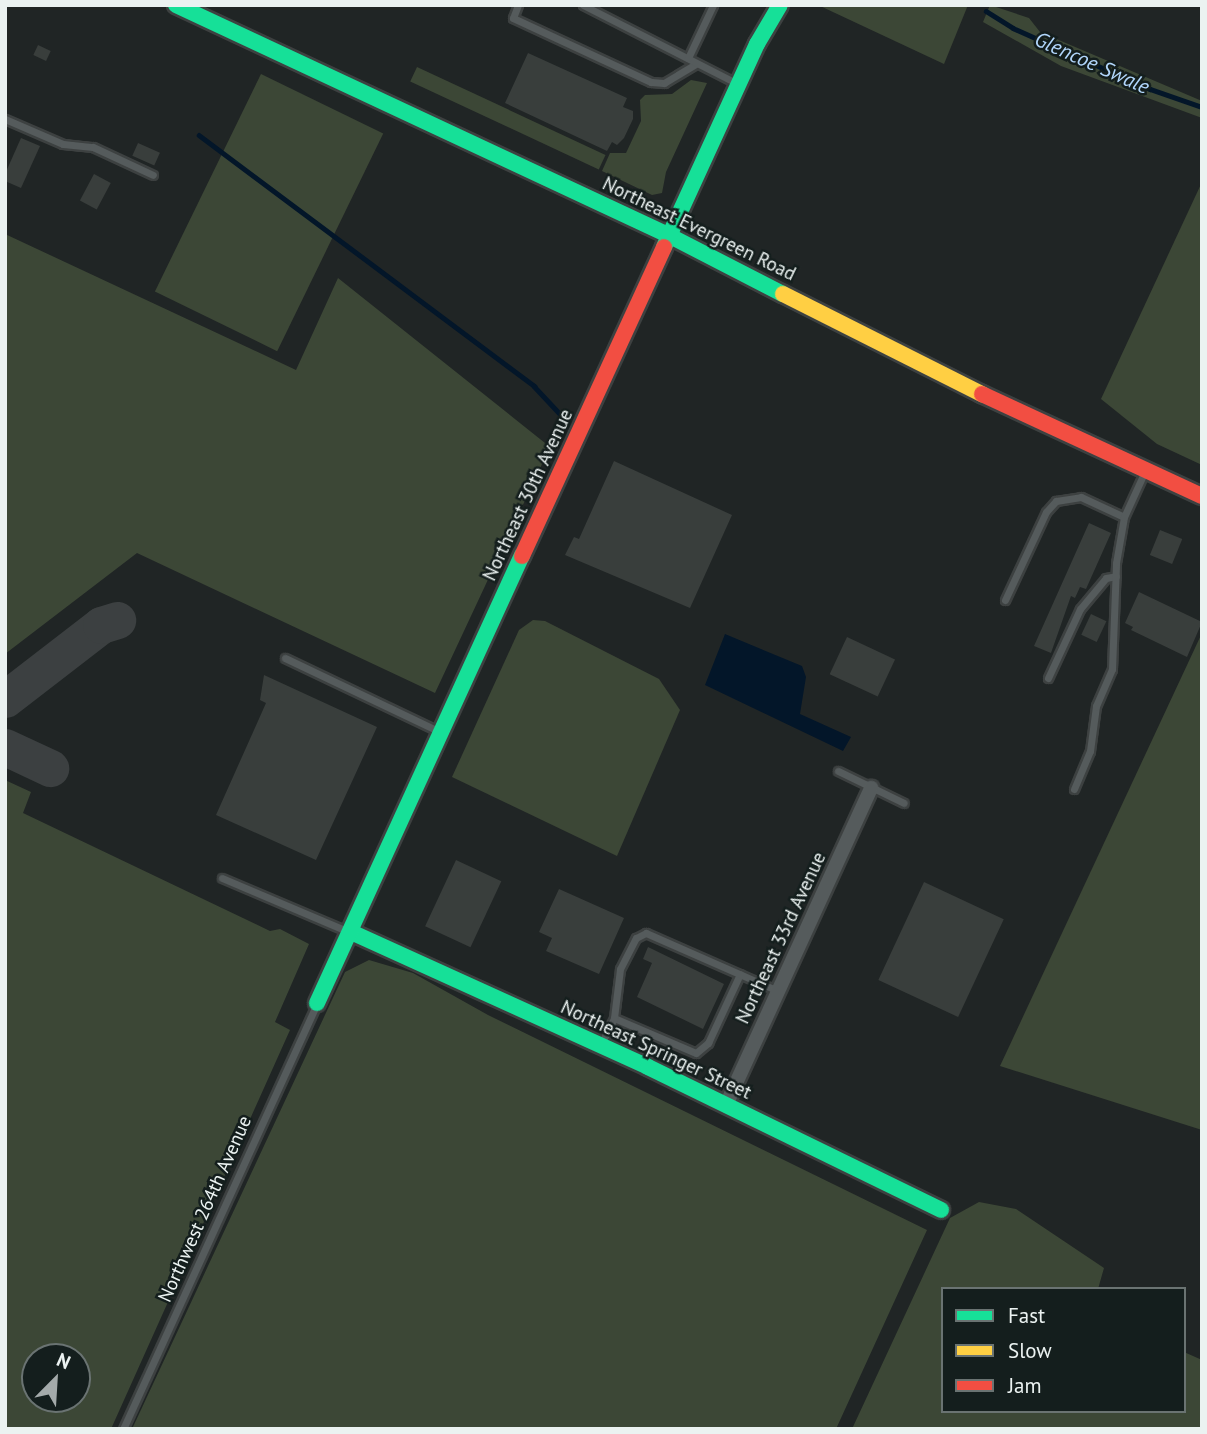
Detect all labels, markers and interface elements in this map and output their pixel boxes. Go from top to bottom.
water label: Glencoe Swale [1031,26,1153,100]
street label: Northeast Evergreen Road [599,172,799,286]
street label: Northeast 30th Avenue [478,405,578,585]
street label: Northeast 33rd Avenue [731,848,831,1028]
street label: Northeast Springer Street [557,996,755,1104]
street label: Northwest 264th Avenue [153,1112,257,1306]
legend [941,1287,1186,1413]
text: Fast [1008,1302,1045,1329]
text: Slow [1008,1337,1052,1364]
north arrow [21,1343,91,1413]
text: N [53,1347,74,1374]
text: Jam [1008,1372,1042,1399]

